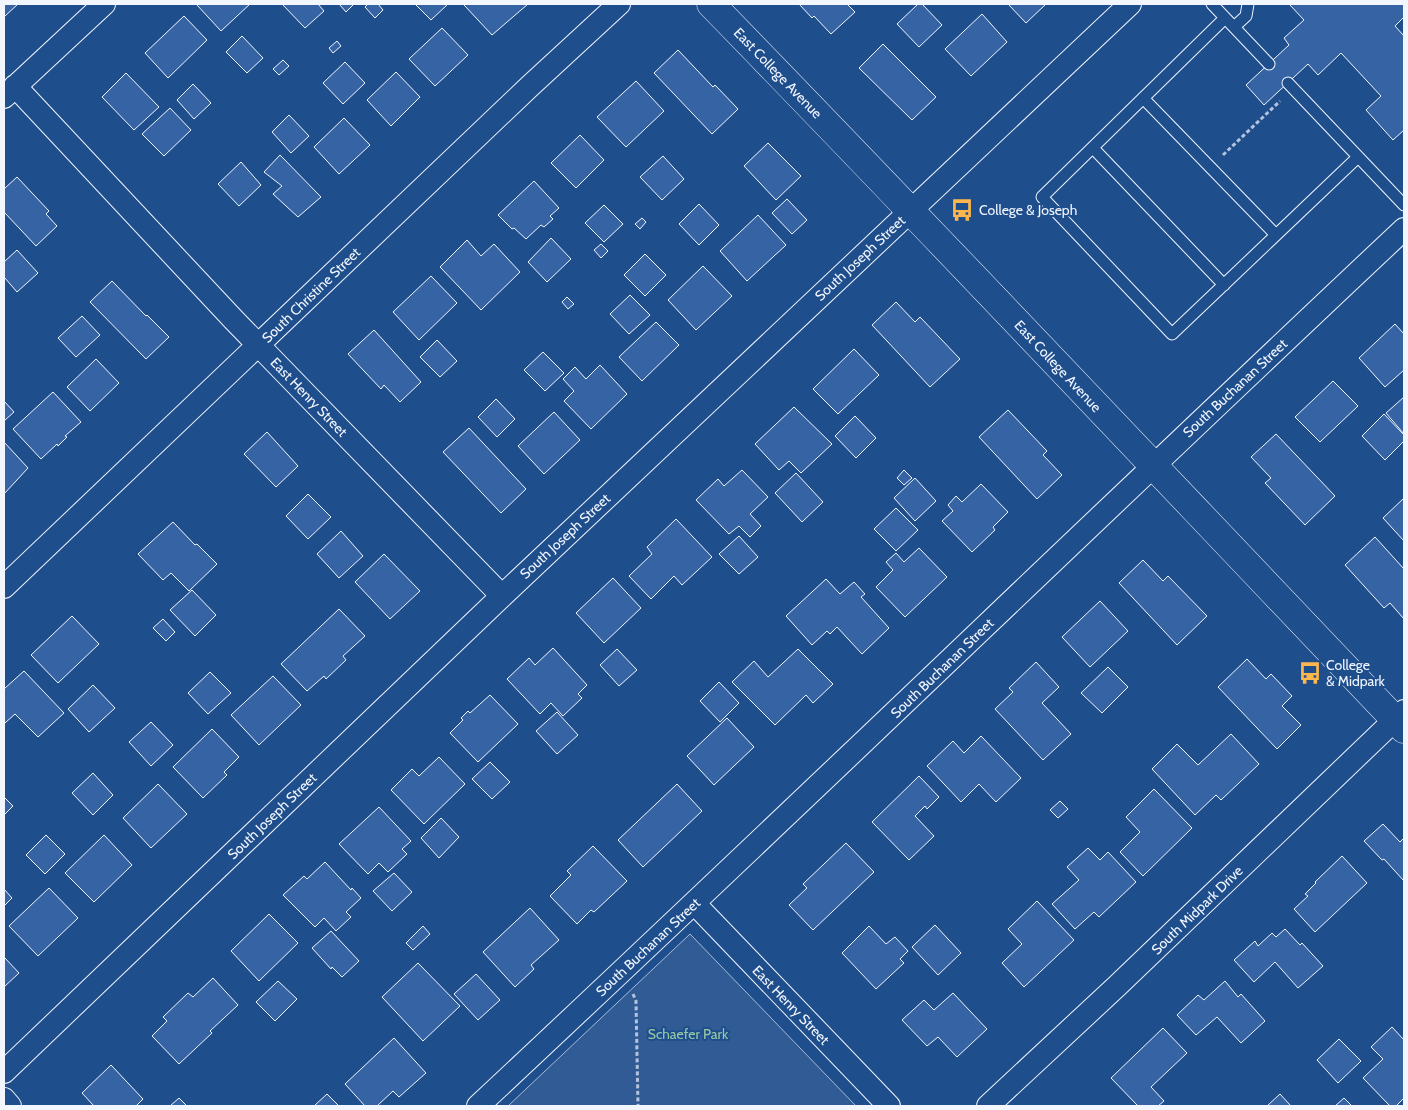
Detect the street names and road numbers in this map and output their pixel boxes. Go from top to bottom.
street label: East College Avenue [730,24,826,122]
street label: South Joseph Street [811,211,909,305]
street label: South Christine Street [258,243,364,347]
street label: East College Avenue [1011,316,1105,416]
street label: South Buchanan Street [1179,335,1291,441]
street label: East Henry Street [267,354,352,441]
street label: South Joseph Street [516,489,614,583]
street label: South Buchanan Street [887,614,998,722]
street label: South Joseph Street [224,769,321,863]
street label: South Midpark Drive [1147,862,1247,958]
street label: South Buchanan Street [592,894,704,1000]
street label: East Henry Street [749,962,834,1049]

